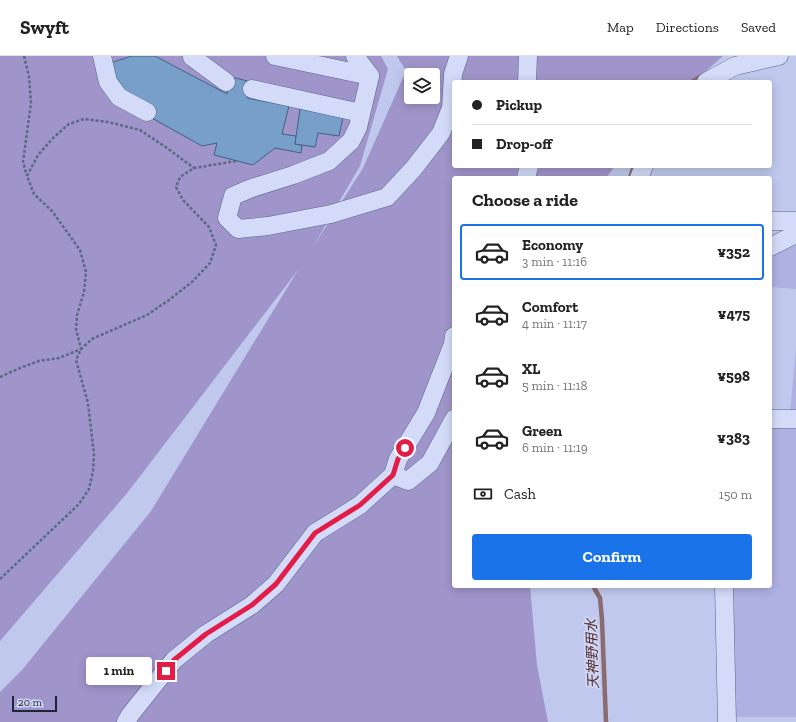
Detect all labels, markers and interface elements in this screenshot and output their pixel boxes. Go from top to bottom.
text: Swyft [20,16,69,39]
text: Map [607,19,634,36]
text: Directions [656,19,719,36]
text: Saved [741,19,776,36]
map controls [404,68,440,104]
button: layers [404,68,440,104]
text: Pickup [496,96,542,114]
text: Drop-off [496,135,552,153]
text: Choose a ride [472,189,578,211]
icon: car [474,234,510,270]
text: Economy [522,236,583,254]
text: ¥352 [717,243,750,261]
text: 3 min · 11:16 [522,254,587,269]
icon: car [474,296,510,332]
text: Comfort [522,298,578,316]
text: ¥475 [718,305,750,323]
text: 4 min · 11:17 [522,316,587,331]
icon: car [474,358,510,394]
text: XL [522,360,540,378]
text: ¥598 [717,367,750,385]
text: 5 min · 11:18 [522,378,588,393]
icon: car [474,420,510,456]
text: Green [522,422,562,440]
text: ¥383 [717,429,750,447]
route start [396,439,414,457]
text: 6 min · 11:19 [522,440,588,455]
icon: cash [472,483,494,505]
text: Cash [504,485,536,503]
text: 150 m [719,487,752,502]
button: Confirm [472,534,752,580]
water label: 天神野用水 [583,617,602,689]
callout: 1 min [86,657,152,685]
route end [157,662,175,680]
text: 1 min [104,663,134,678]
scale bar [12,694,57,713]
text: 20 m [18,696,42,709]

